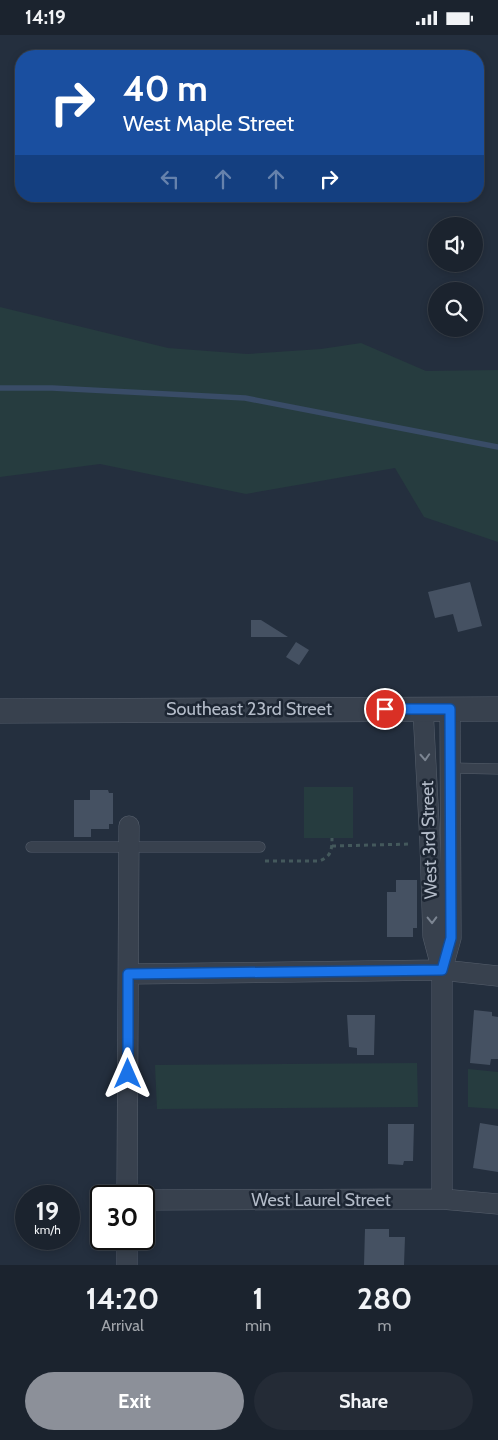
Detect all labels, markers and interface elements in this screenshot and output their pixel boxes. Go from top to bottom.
text: 14:19 [25,6,66,29]
text: 40 m [123,67,208,110]
icon: right [40,70,105,135]
text: West Maple Street [123,110,294,137]
icon: left [156,165,184,193]
icon: ahead [209,165,237,193]
icon: ahead [262,165,290,193]
icon: right [315,165,343,193]
map controls [428,217,483,337]
button: sound [428,217,483,272]
button: search [428,282,483,337]
pin [364,688,406,730]
icon: arrive [371,695,399,723]
street label: Southeast 23rd Street [166,698,332,720]
one-way arrow [420,754,431,762]
street label: West 3rd Street [416,780,442,900]
one-way arrow [427,916,437,924]
position arrow [101,1047,153,1099]
speed limit sign: 30 [90,1185,155,1250]
street label: West Laurel Street [251,1189,391,1211]
text: 19 [36,1196,59,1226]
text: km/h [34,1222,61,1237]
text: 14:20 [86,1280,159,1317]
text: 1 [253,1280,264,1317]
text: 280 [357,1280,412,1317]
text: Arrival [101,1316,144,1335]
text: min [245,1316,271,1335]
text: m [378,1316,392,1335]
button: Exit [25,1372,244,1430]
button: Share [254,1372,473,1430]

